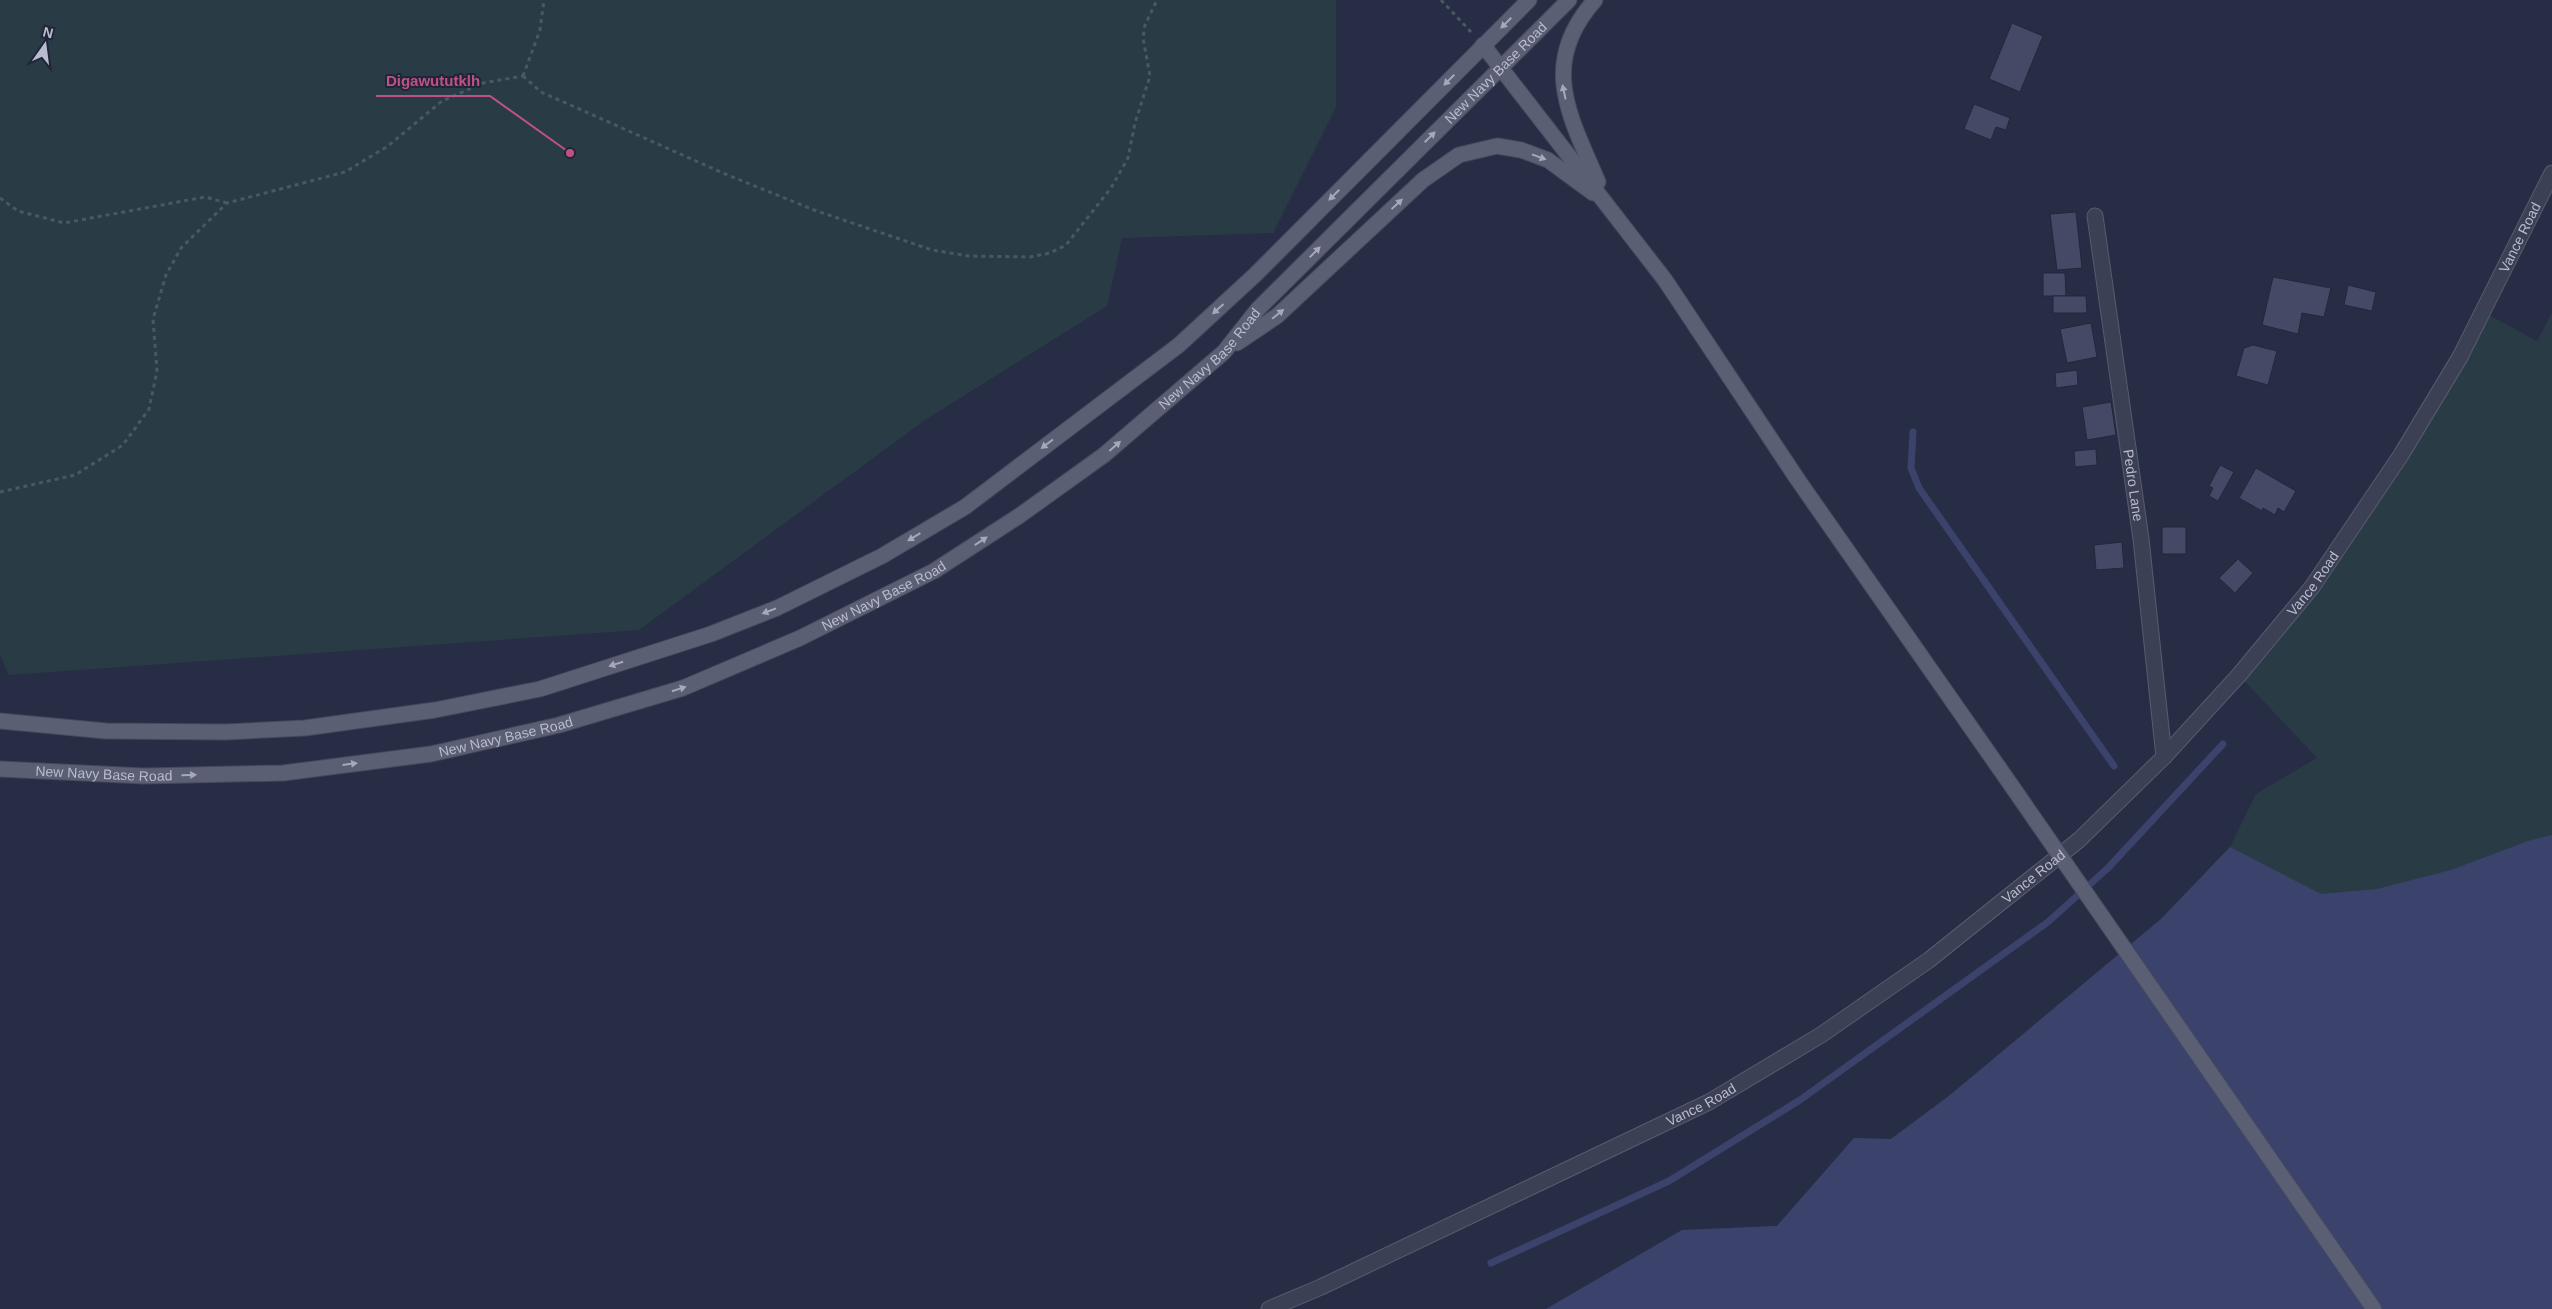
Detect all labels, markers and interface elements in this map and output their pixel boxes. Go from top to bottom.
one-way arrow [1500,16,1512,28]
street label: New Navy Base Road [1441,19,1550,127]
north arrow [20,20,70,70]
text: N [41,23,55,41]
callout: Digawututklh [376,66,490,96]
text: Digawututklh [386,72,480,89]
one-way arrow [1443,73,1455,85]
one-way arrow [1560,84,1568,99]
one-way arrow [1424,131,1436,143]
one-way arrow [1532,154,1547,161]
one-way arrow [1329,189,1341,201]
one-way arrow [1391,198,1403,210]
street label: Vance Road [2496,200,2544,275]
one-way arrow [1309,246,1321,258]
one-way arrow [1212,303,1225,314]
street label: New Navy Base Road [1155,305,1263,413]
one-way arrow [1271,309,1284,320]
one-way arrow [1041,439,1054,450]
one-way arrow [1108,440,1121,451]
street label: Pedro Lane [2120,448,2146,522]
one-way arrow [907,533,920,542]
one-way arrow [974,536,988,545]
street label: Vance Road [2284,548,2342,619]
street label: New Navy Base Road [819,558,949,634]
one-way arrow [762,608,776,616]
one-way arrow [608,661,623,669]
one-way arrow [672,685,687,693]
street label: New Navy Base Road [437,713,575,760]
one-way arrow [343,760,359,768]
street label: New Navy Base Road [35,763,173,784]
one-way arrow [181,771,197,779]
street label: Vance Road [1999,846,2068,907]
street label: Vance Road [1664,1080,1739,1129]

